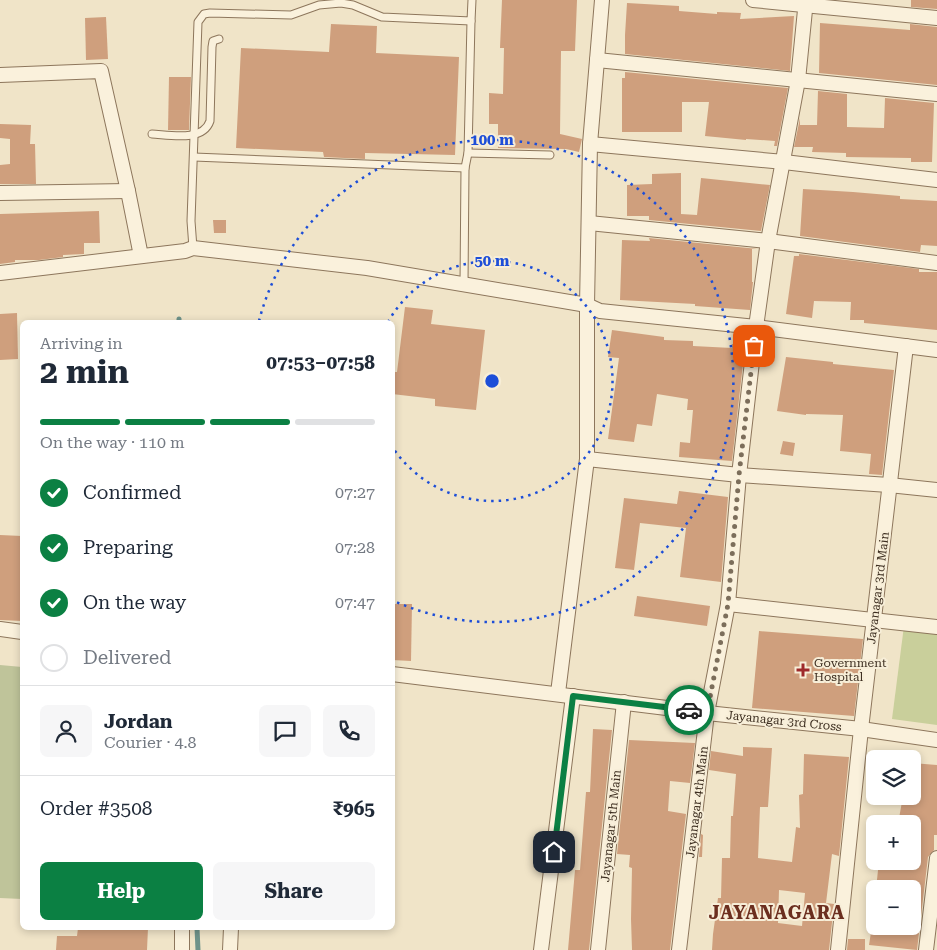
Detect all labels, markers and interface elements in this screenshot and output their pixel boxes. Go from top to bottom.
text: 100 m [470,131,514,149]
text: 50 m [474,252,510,270]
pin [733,325,775,367]
icon: bag [740,332,768,360]
text: Arriving in [40,334,123,353]
text: 07:53–07:58 [266,351,375,374]
text: 2 min [40,353,129,391]
centre of rings [483,372,501,390]
text: On the way · 110 m [40,433,185,452]
icon: check [40,479,68,507]
text: Confirmed [83,481,181,504]
text: 07:27 [335,483,375,502]
street label: Jayanagar 3rd Main [864,531,892,645]
icon: check [40,534,68,562]
text: Preparing [83,536,173,559]
text: 07:28 [335,538,375,557]
icon: check [40,589,68,617]
text: On the way [83,591,186,614]
text: 07:47 [335,593,375,612]
text: Delivered [83,646,171,669]
place label: Government Hospital [814,656,887,684]
marker: Government Hospital [796,663,810,677]
courier [664,685,714,735]
icon: car [675,696,703,724]
button: person [40,705,92,757]
button: chat [259,705,311,757]
button: phone [323,705,375,757]
street label: Jayanagar 3rd Cross [726,708,843,734]
text: Jordan [104,710,173,733]
text: Courier · 4.8 [104,733,197,752]
street label: Jayanagar 4th Main [683,745,711,859]
map controls [866,750,921,935]
button: layers [866,750,921,805]
street label: Jayanagar 5th Main [598,769,624,883]
text: Order #3508 [40,797,152,820]
text: ₹965 [332,797,375,820]
button: + [866,815,921,870]
pin [533,831,575,873]
icon: home [540,838,568,866]
button: Help [40,862,203,920]
button: Share [213,862,375,920]
button: − [866,880,921,935]
district label: JAYANAGARA [709,902,845,923]

